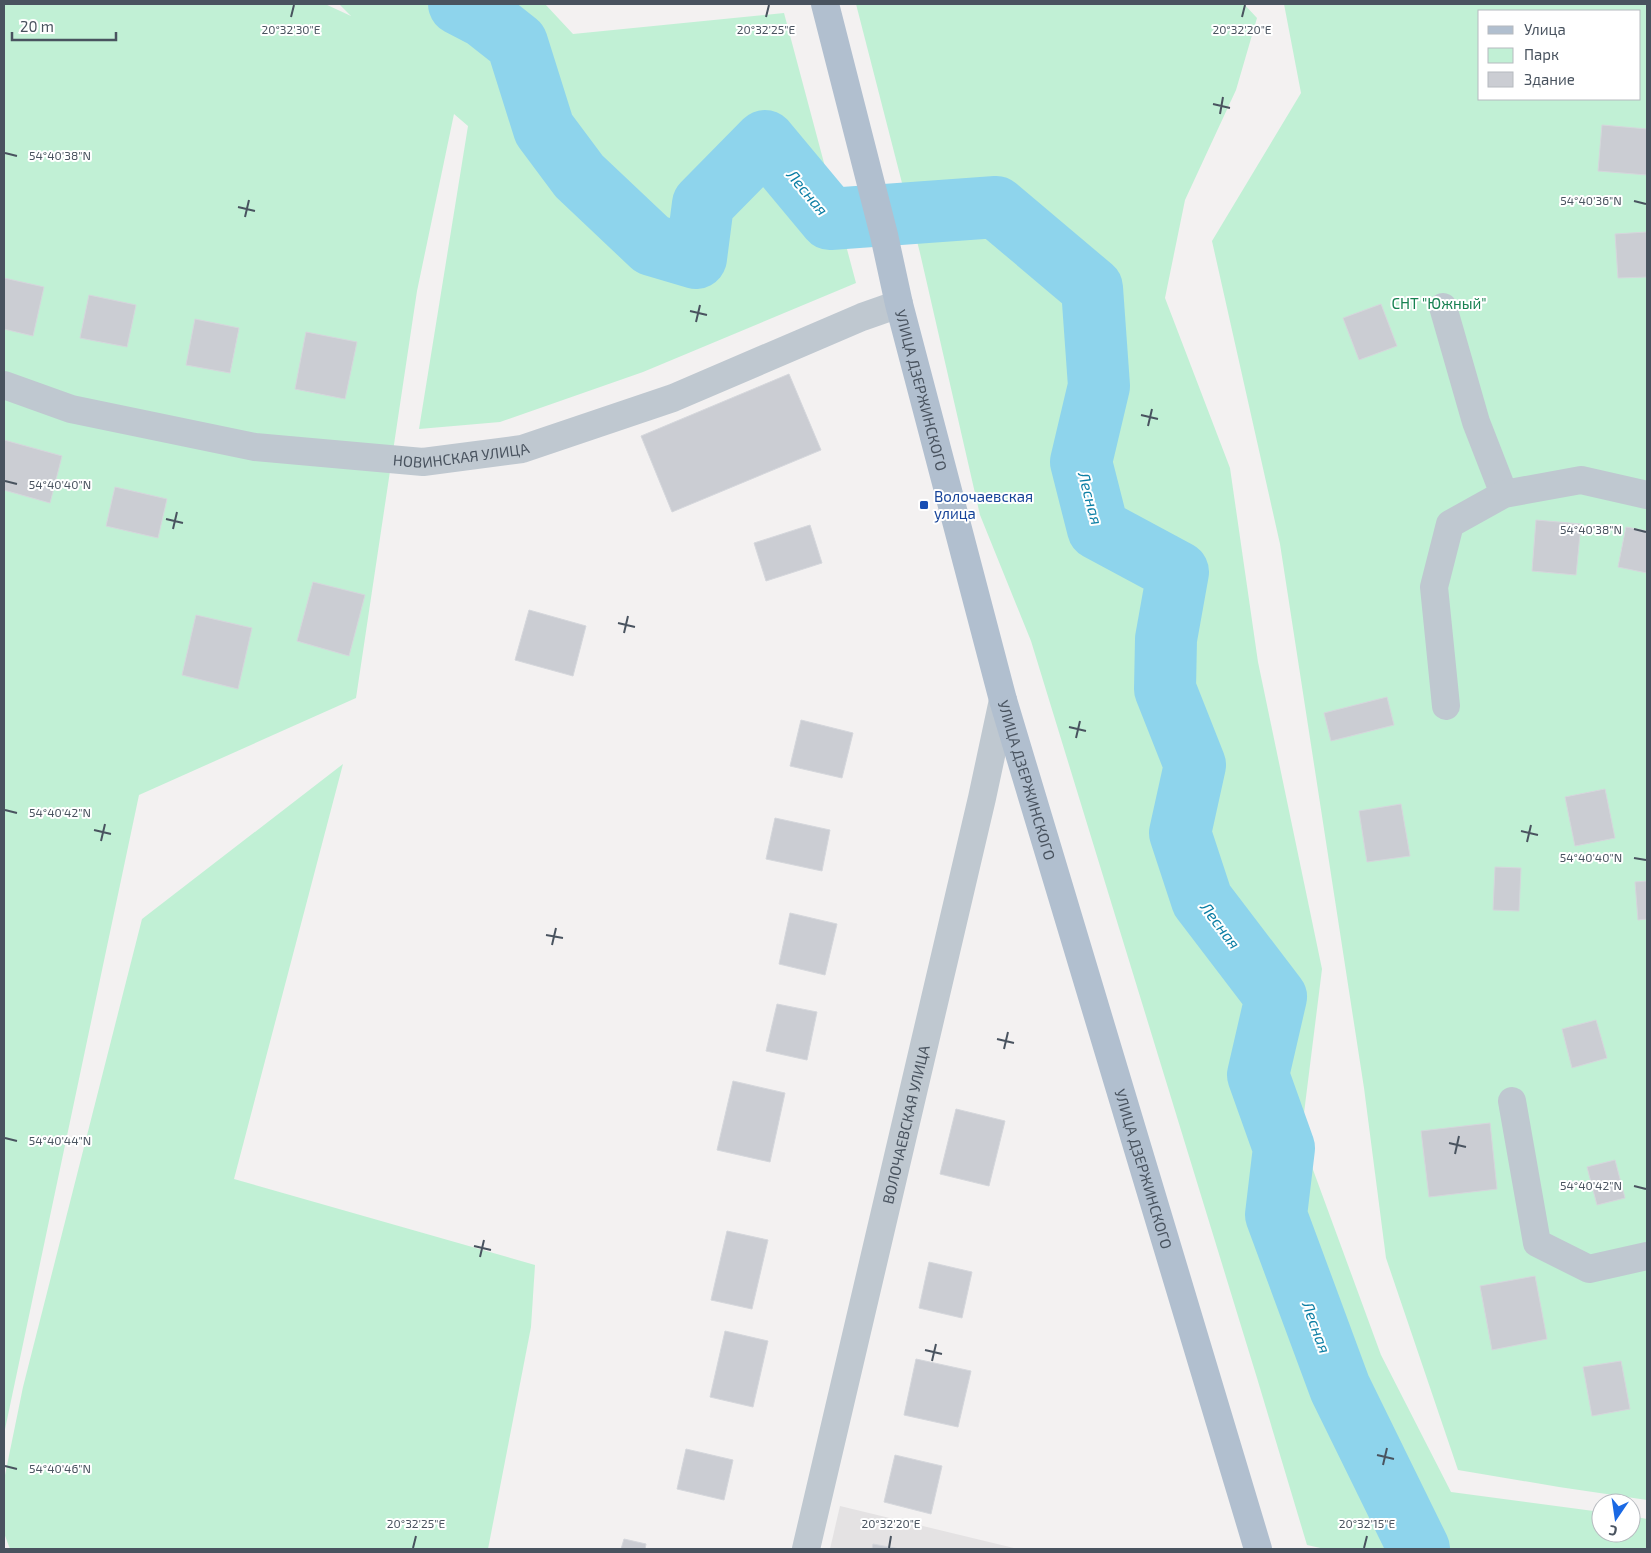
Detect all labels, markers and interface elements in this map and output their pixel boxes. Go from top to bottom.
scale bar [12,10,116,42]
legend [1478,10,1641,100]
text: 20 m [20,17,54,35]
text: Улица [1524,20,1566,38]
text: 20°32'30"E [261,22,321,36]
text: 20°32'25"E [737,22,795,36]
text: 20°32'20"E [1212,22,1272,36]
text: Парк [1524,45,1559,63]
text: Здание [1524,70,1575,88]
text: 54°40'38"N [29,148,91,162]
water label: Лесная [783,164,833,219]
text: 54°40'36"N [1560,193,1622,207]
park label: СНТ "Южный" [1392,294,1486,312]
street label: УЛИЦА ДЗЕРЖИНСКОГО [892,307,951,473]
street label: НОВИНСКАЯ УЛИЦА [392,438,532,471]
water label: Лесная [1075,469,1107,526]
text: 54°40'40"N [29,477,91,491]
place label: Волочаевская улица [934,487,1033,523]
marker: Волочаевская улица [918,499,930,511]
text: 54°40'38"N [1560,522,1622,536]
street label: УЛИЦА ДЗЕРЖИНСКОГО [995,698,1060,862]
text: 54°40'42"N [29,805,91,819]
text: 54°40'40"N [1560,850,1622,864]
water label: Лесная [1197,897,1245,952]
street label: ВОЛОЧАЕВСКАЯ УЛИЦА [878,1043,933,1206]
street label: УЛИЦА ДЗЕРЖИНСКОГО [1111,1087,1176,1251]
text: 54°40'44"N [29,1133,91,1147]
text: 54°40'42"N [1560,1178,1622,1192]
water label: Лесная [1299,1298,1335,1356]
text: 54°40'46"N [29,1461,91,1475]
north arrow [1591,1493,1641,1543]
text: 20°32'25"E [387,1516,445,1530]
text: 20°32'20"E [861,1516,921,1530]
text: 20°32'15"E [1339,1516,1395,1530]
text: С [1607,1522,1619,1540]

